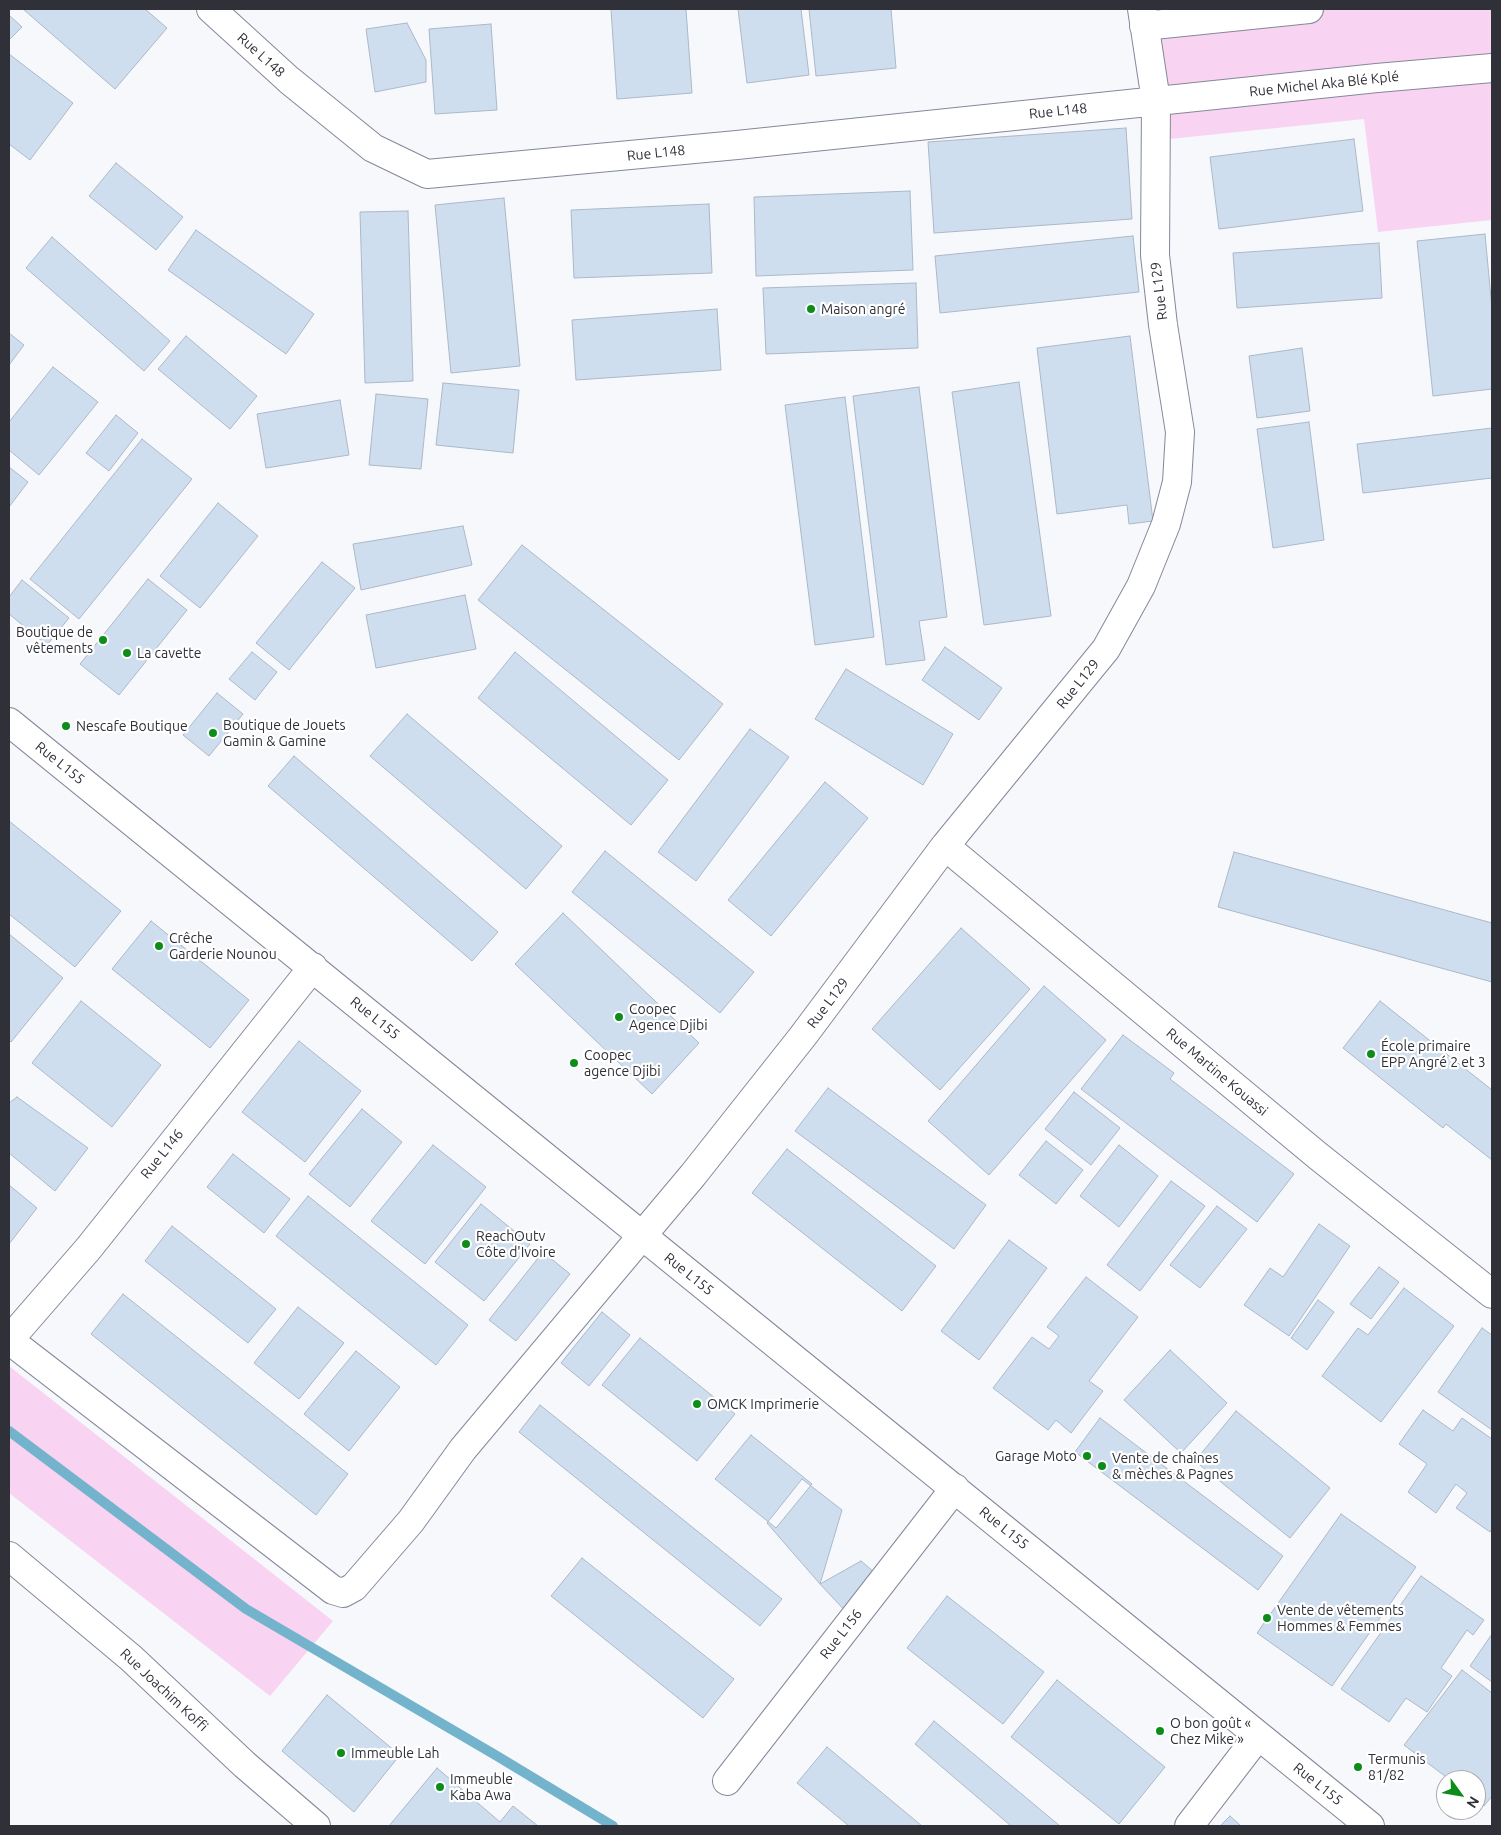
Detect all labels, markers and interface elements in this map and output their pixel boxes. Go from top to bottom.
street label: Rue L148 [234,29,288,81]
street label: Rue Michel Aka Blé Kplé [1248,68,1400,100]
street label: Rue L148 [1028,100,1088,122]
street label: Rue L148 [626,142,686,164]
street label: Rue L129 [1147,261,1171,321]
place label: Maison angré [821,301,905,317]
marker: Maison angré [805,303,817,315]
place label: Boutique de vêtements [16,624,93,656]
marker: Boutique de vêtements [97,634,109,646]
place label: La cavette [137,645,201,661]
marker: La cavette [121,647,133,659]
street label: Rue L129 [1053,656,1103,712]
place label: Boutique de Jouets Gamin & Gamine [223,717,346,750]
place label: Nescafe Boutique [76,718,188,734]
marker: Nescafe Boutique [60,720,72,732]
marker: Boutique de Jouets Gamin & Gamine [207,727,219,739]
street label: Rue L155 [32,738,88,788]
place label: Crêche Garderie Nounou [169,930,277,962]
marker: Crêche Garderie Nounou [153,940,165,952]
street label: Rue L129 [804,975,852,1031]
street label: Rue L155 [347,993,403,1043]
place label: Coopec Agence Djibi [629,1001,708,1034]
marker: Coopec Agence Djibi [613,1011,625,1023]
street label: Rue Martine Kouassi [1163,1025,1271,1119]
place label: École primaire EPP Angré 2 et 3 [1381,1038,1486,1070]
place label: Coopec agence Djibi [584,1047,661,1080]
marker: École primaire EPP Angré 2 et 3 [1365,1048,1377,1060]
marker: Coopec agence Djibi [568,1057,580,1069]
street label: Rue L146 [137,1126,187,1182]
place label: ReachOutv Côte d'Ivoire [476,1228,556,1260]
marker: ReachOutv Côte d'Ivoire [460,1238,472,1250]
street label: Rue L155 [661,1249,717,1299]
place label: OMCK Imprimerie [707,1396,819,1412]
marker: OMCK Imprimerie [691,1398,703,1410]
place label: Garage Moto [995,1448,1077,1464]
marker: Garage Moto [1081,1450,1093,1462]
place label: Vente de chaînes & mèches & Pagnes [1112,1450,1233,1482]
marker: Vente de chaînes & mèches & Pagnes [1096,1460,1108,1472]
street label: Rue L155 [976,1503,1032,1553]
place label: Vente de vêtements Hommes & Femmes [1277,1602,1404,1634]
street label: Rue L156 [816,1606,866,1662]
marker: Vente de vêtements Hommes & Femmes [1261,1612,1273,1624]
street label: Rue Joachim Koffi [117,1645,211,1735]
place label: O bon goût « Chez Mike » [1170,1715,1251,1748]
marker: O bon goût « Chez Mike » [1154,1725,1166,1737]
place label: Immeuble Lah [351,1745,440,1761]
marker: Immeuble Lah [335,1747,347,1759]
place label: Termunis 81/82 [1368,1751,1426,1784]
street label: Rue L155 [1290,1759,1346,1809]
marker: Termunis 81/82 [1352,1761,1364,1773]
north arrow [1436,1770,1486,1820]
place label: Immeuble Kaba Awa [450,1771,513,1804]
marker: Immeuble Kaba Awa [434,1781,446,1793]
text: N [1463,1794,1482,1811]

